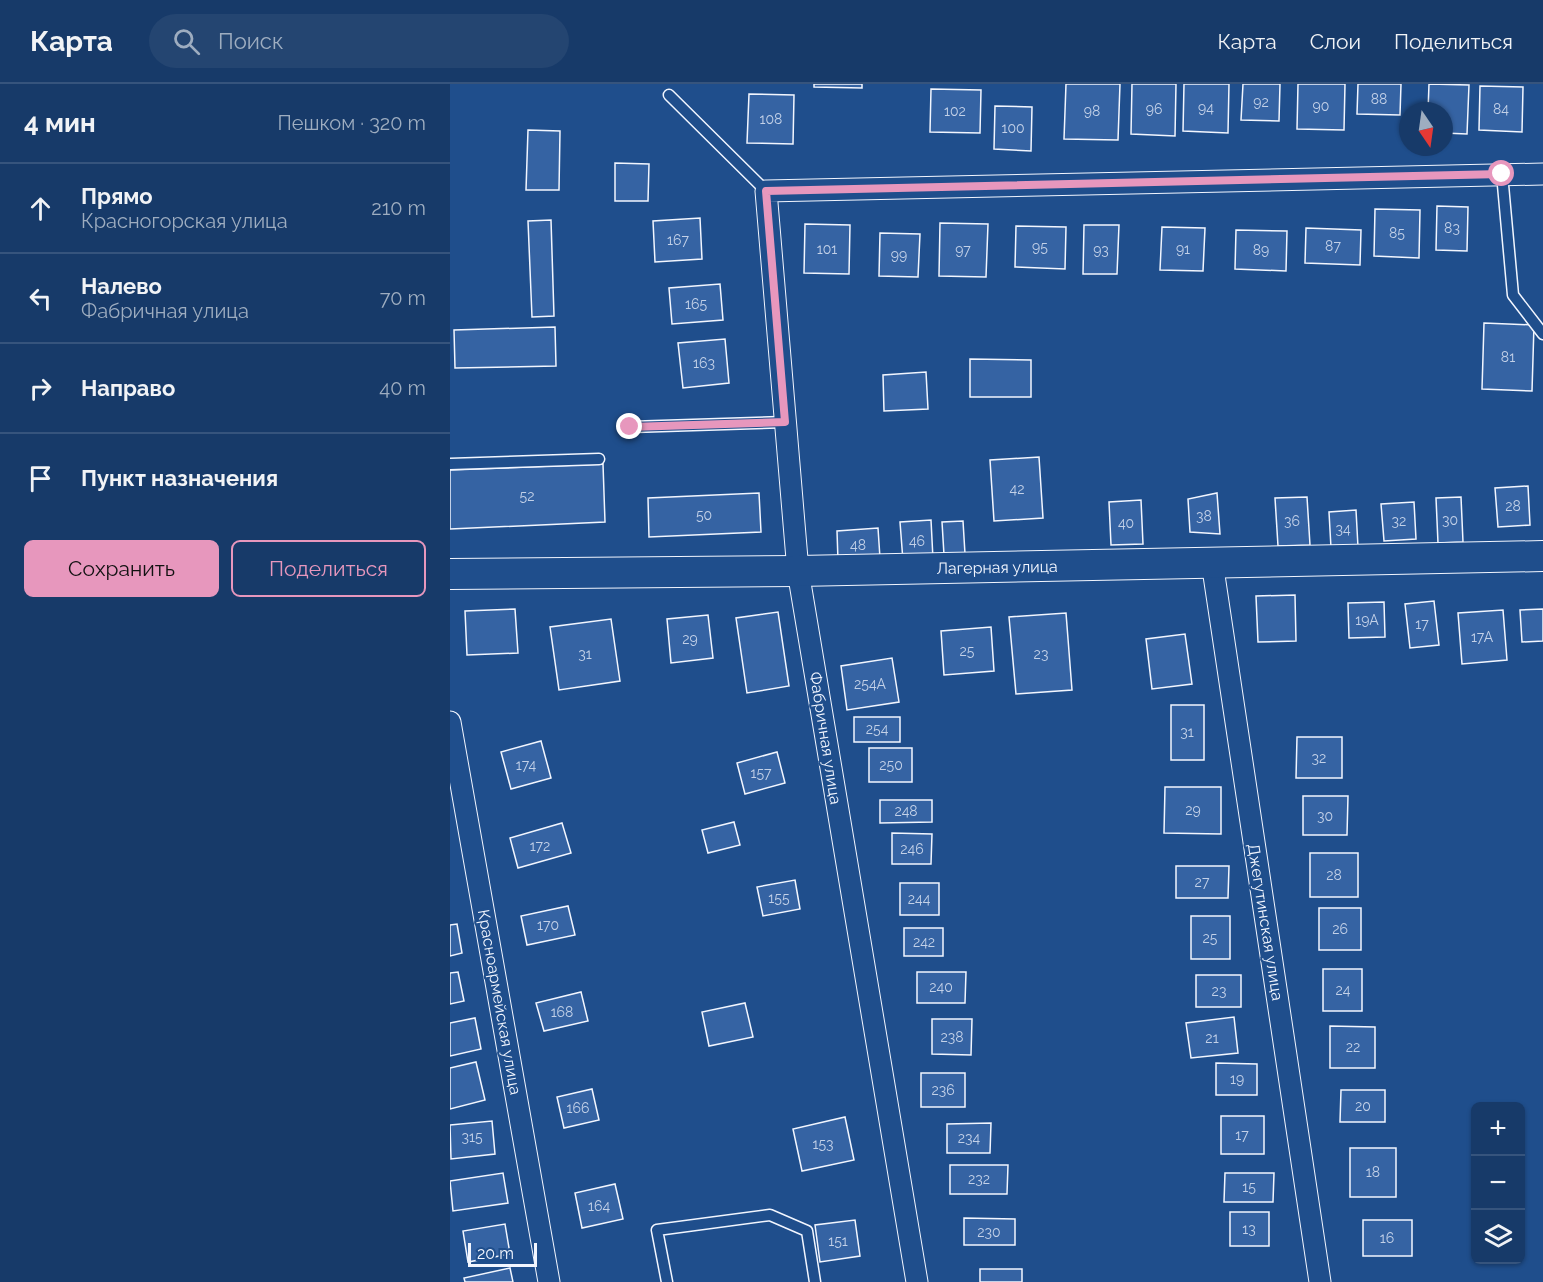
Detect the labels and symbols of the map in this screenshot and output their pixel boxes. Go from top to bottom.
house number: 88 [1371,91,1387,107]
house number: 92 [1253,94,1269,110]
house number: 90 [1313,98,1329,114]
house number: 94 [1198,100,1214,116]
house number: 96 [1146,101,1162,117]
house number: 84 [1493,101,1509,117]
north arrow [1399,102,1453,156]
house number: 102 [944,103,966,119]
house number: 98 [1084,103,1100,119]
house number: 108 [760,111,782,127]
house number: 100 [1001,120,1025,136]
route start [1488,160,1514,186]
house number: 83 [1444,220,1460,236]
house number: 85 [1389,225,1405,241]
house number: 167 [667,232,689,248]
house number: 87 [1325,238,1341,254]
house number: 95 [1032,239,1048,255]
house number: 101 [817,241,837,257]
house number: 91 [1176,241,1190,257]
house number: 97 [955,242,971,258]
house number: 93 [1093,242,1109,258]
house number: 89 [1253,242,1269,258]
house number: 99 [891,247,907,263]
house number: 165 [685,296,707,312]
house number: 81 [1501,349,1515,365]
house number: 163 [693,355,715,371]
route end [616,413,642,439]
house number: 42 [1010,481,1024,497]
house number: 52 [520,488,534,504]
house number: 28 [1505,498,1521,514]
house number: 50 [696,507,712,523]
house number: 38 [1196,508,1212,524]
house number: 30 [1442,512,1458,528]
house number: 36 [1284,513,1300,529]
house number: 32 [1392,513,1406,529]
house number: 40 [1118,515,1134,531]
house number: 34 [1335,521,1351,537]
house number: 46 [909,533,925,549]
house number: 48 [850,537,866,553]
street label: Лагерная улица [936,557,1058,578]
house number: 19А [1355,612,1379,628]
house number: 17 [1415,616,1429,632]
house number: 17А [1471,629,1494,645]
house number: 29 [682,631,698,647]
house number: 25 [960,643,975,659]
house number: 31 [578,646,592,662]
house number: 23 [1034,646,1048,662]
street label: Фабричная улица [806,670,845,806]
house number: 254А [854,676,887,692]
house number: 254 [866,721,889,737]
house number: 31 [1180,724,1194,740]
house number: 32 [1312,750,1326,766]
house number: 174 [516,757,537,773]
house number: 250 [879,757,903,773]
house number: 157 [750,765,772,781]
house number: 29 [1185,802,1201,818]
house number: 248 [894,803,918,819]
house number: 30 [1317,808,1333,824]
house number: 172 [530,838,550,854]
house number: 246 [900,841,924,857]
street label: Джегутинская улица [1244,842,1287,1002]
house number: 28 [1326,867,1342,883]
house number: 27 [1195,874,1210,890]
house number: 155 [768,890,790,906]
house number: 244 [908,891,931,907]
street label: Красноармейская улица [474,908,525,1096]
house number: 170 [537,917,559,933]
house number: 26 [1332,921,1348,937]
house number: 25 [1203,930,1218,946]
house number: 242 [913,934,935,950]
house number: 240 [929,979,953,995]
house number: 24 [1336,982,1351,998]
house number: 23 [1212,983,1226,999]
house number: 168 [551,1004,573,1020]
house number: 238 [940,1029,964,1045]
house number: 21 [1205,1030,1219,1046]
house number: 22 [1346,1039,1360,1055]
house number: 19 [1230,1071,1244,1087]
house number: 236 [931,1082,955,1098]
house number: 20 [1355,1098,1371,1114]
house number: 166 [567,1100,589,1116]
house number: 17 [1235,1127,1249,1143]
house number: 315 [461,1129,483,1145]
house number: 234 [958,1130,981,1146]
house number: 153 [812,1136,834,1152]
house number: 18 [1366,1164,1380,1180]
house number: 232 [968,1171,990,1187]
house number: 15 [1242,1179,1256,1195]
house number: 164 [588,1198,610,1214]
house number: 13 [1242,1221,1256,1237]
house number: 230 [977,1224,1001,1240]
house number: 16 [1380,1230,1394,1246]
house number: 151 [828,1233,848,1249]
scale bar [468,1240,537,1268]

